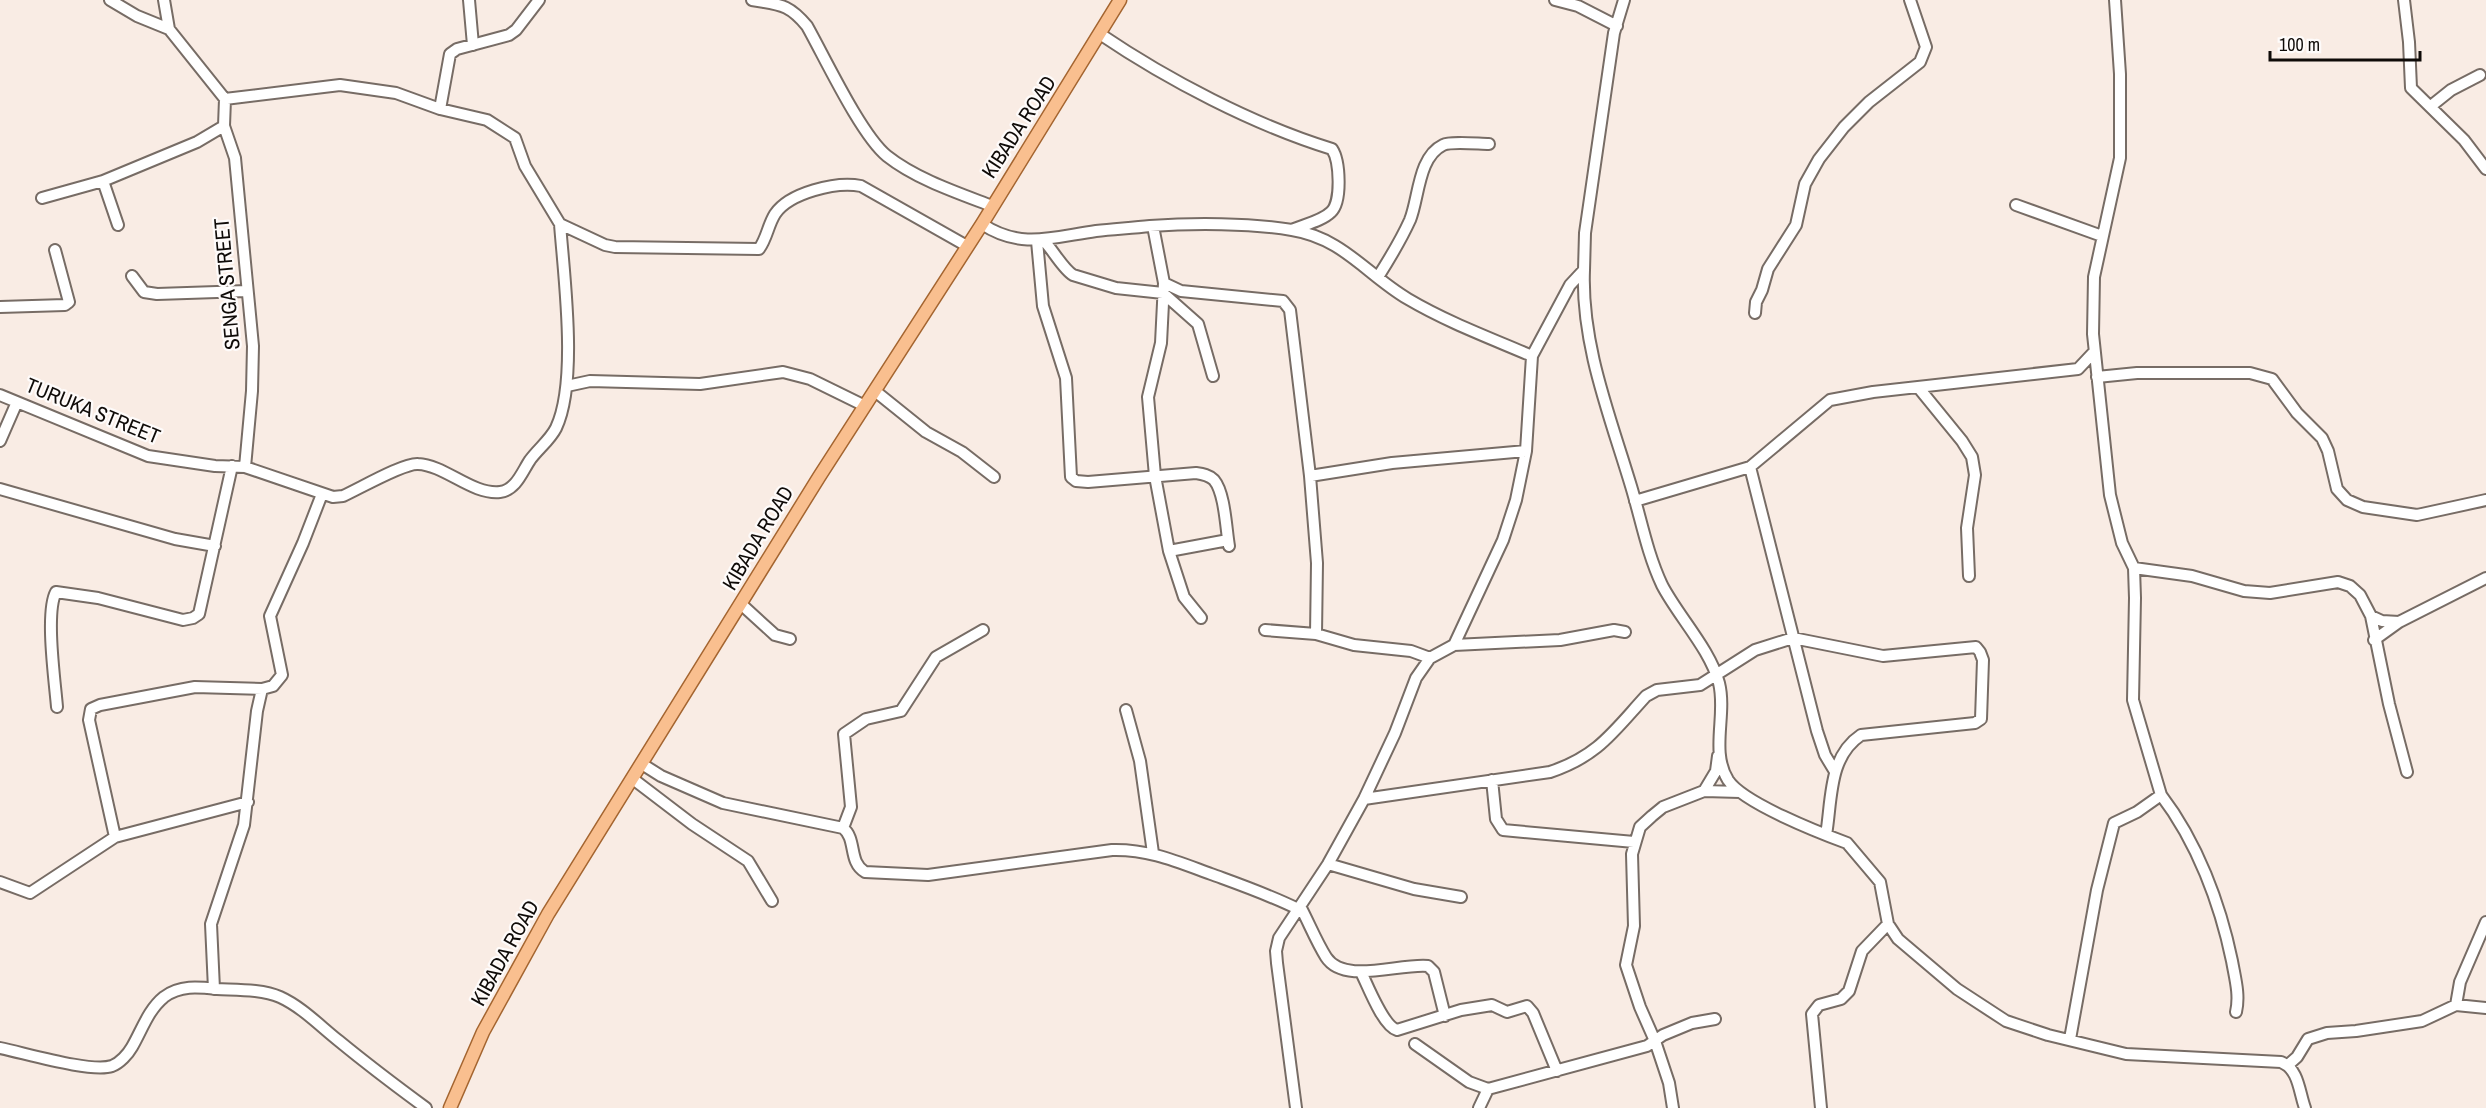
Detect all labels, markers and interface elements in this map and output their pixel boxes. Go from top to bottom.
scale bar [2270,24,2420,62]
text: 100 m [2279,32,2320,57]
street label: KIBADA ROAD [975,70,1063,184]
street label: SENGA STREET [206,217,247,351]
street label: TURUKA STREET [22,370,165,451]
street label: KIBADA ROAD [715,480,800,595]
street label: KIBADA ROAD [464,895,546,1011]

